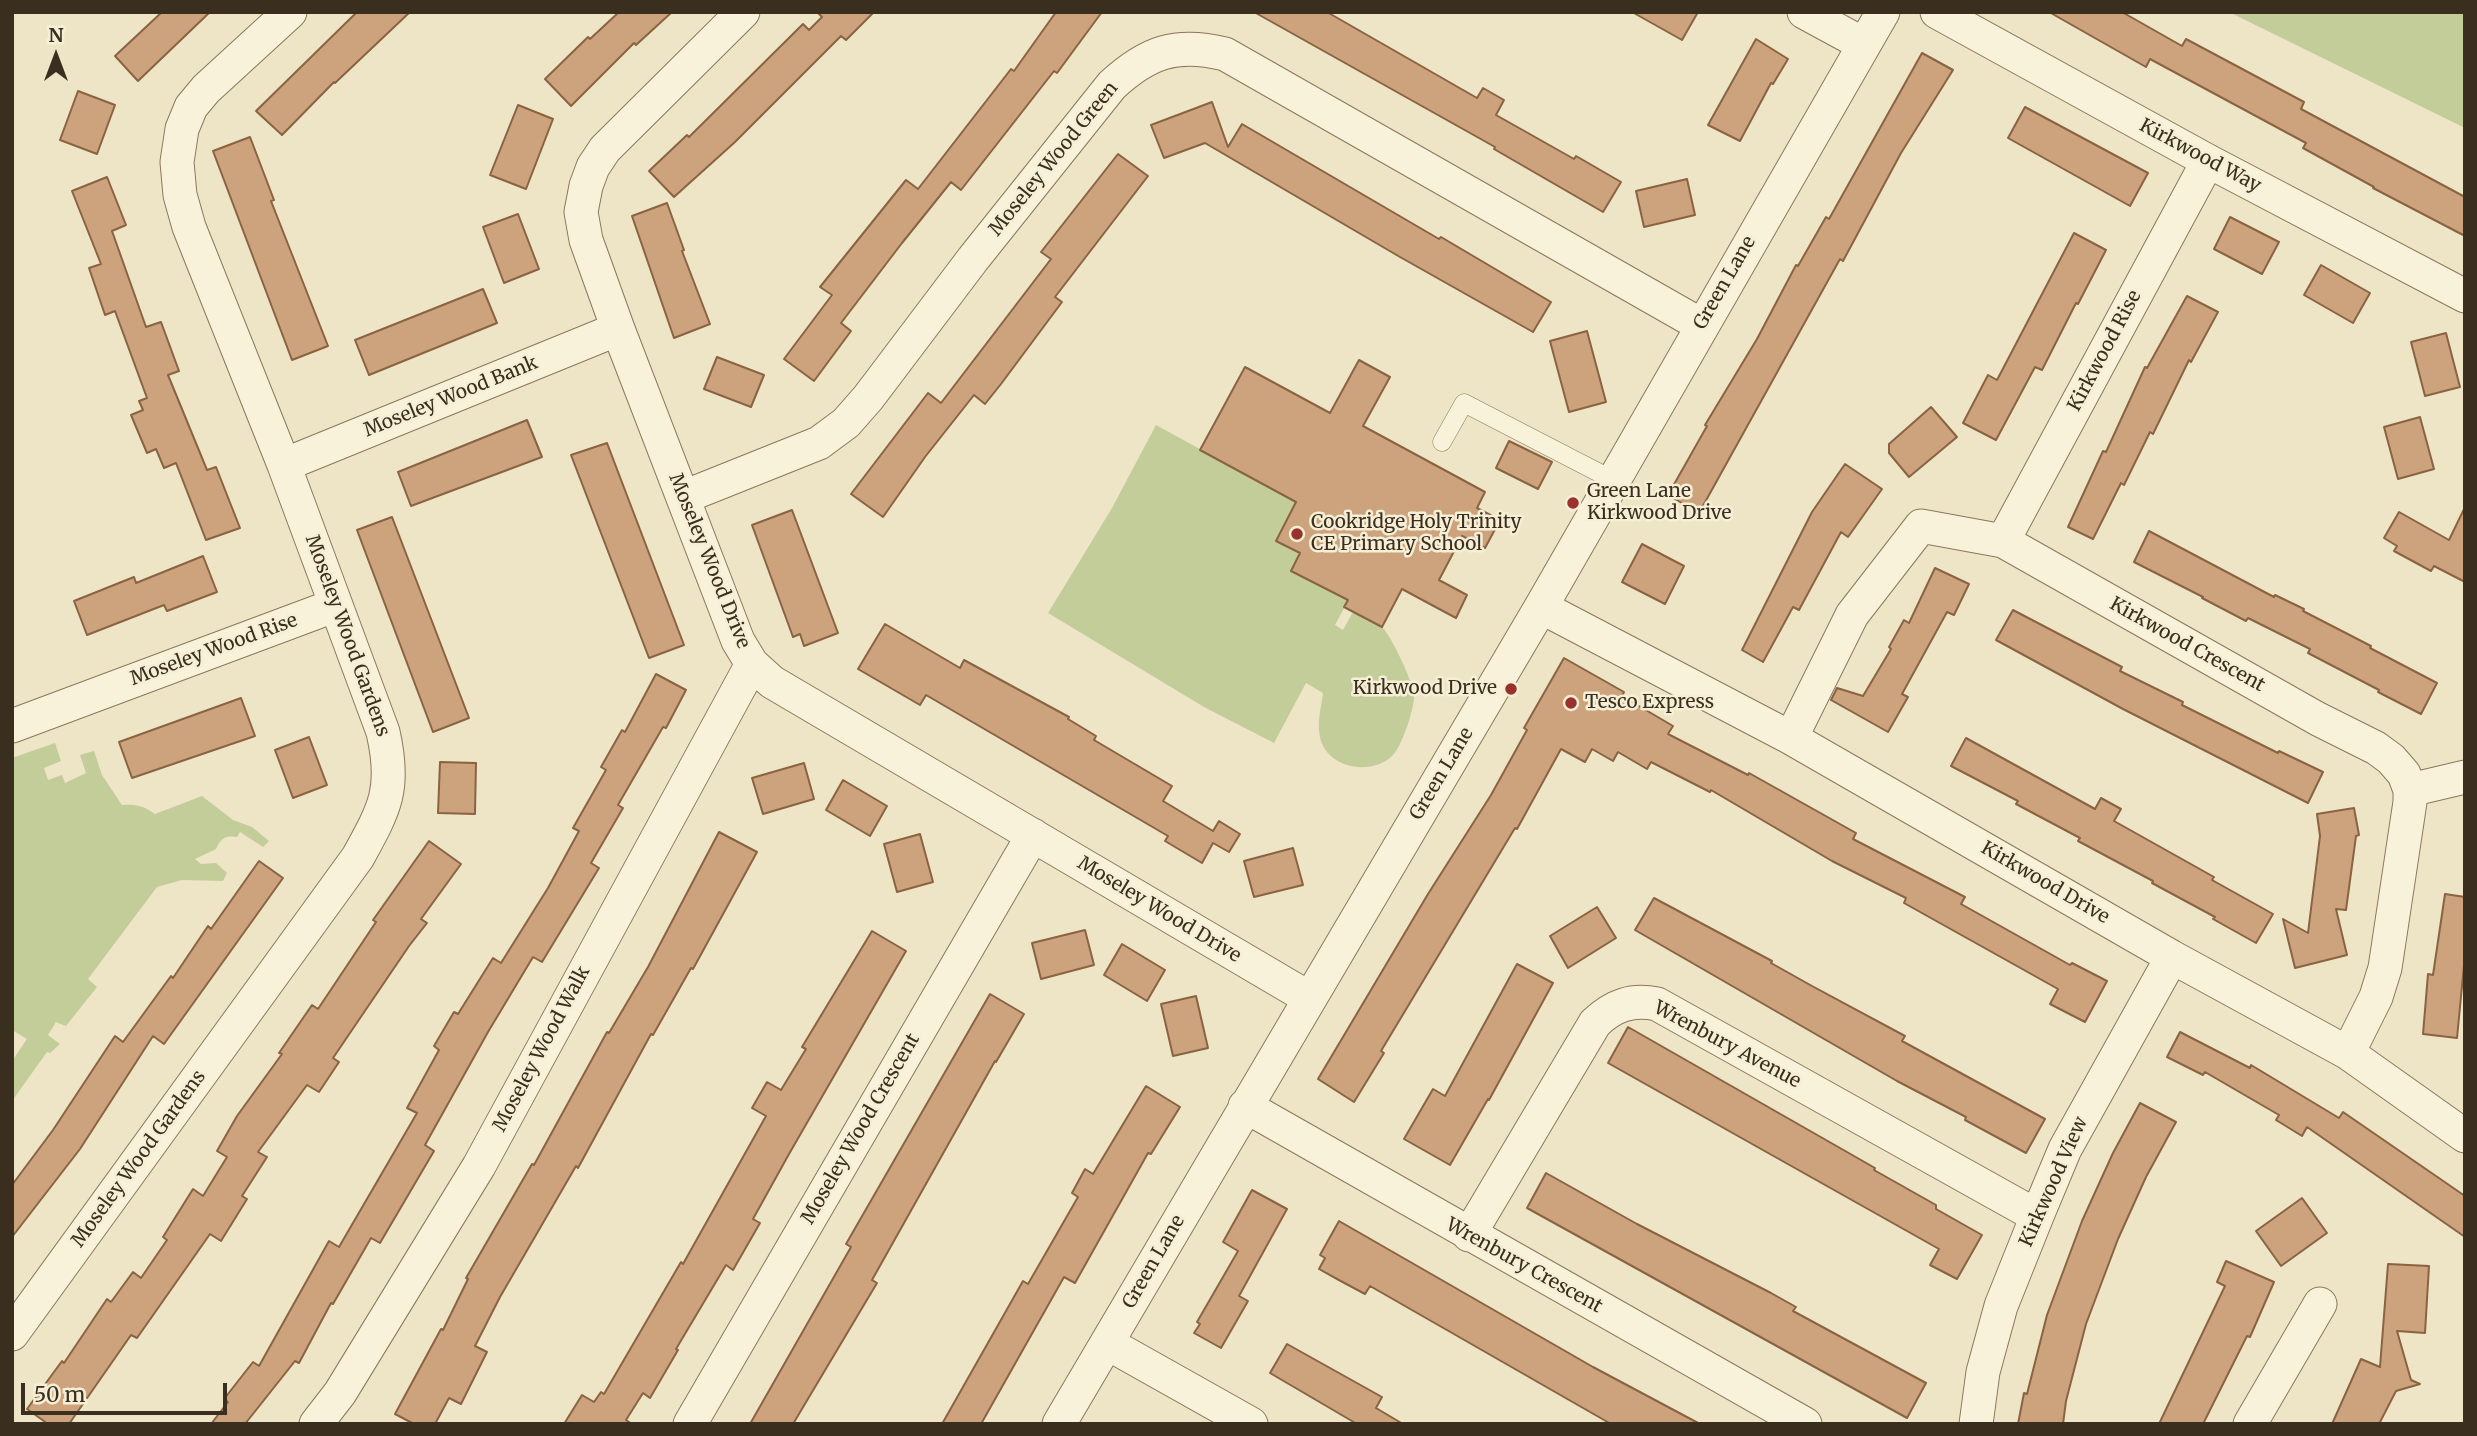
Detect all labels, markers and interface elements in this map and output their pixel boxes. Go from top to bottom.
north arrow [21,21,91,91]
text: N [48,23,64,47]
street label: Moseley Wood Green [985,77,1123,241]
street label: Kirkwood Way [2135,114,2265,198]
street label: Green Lane [1689,232,1761,334]
street label: Kirkwood Rise [2064,287,2146,415]
street label: Moseley Wood Bank [361,352,541,442]
street label: Moseley Wood Drive [663,470,755,652]
place label: Green Lane Kirkwood Drive [1587,481,1731,525]
marker: Green Lane Kirkwood Drive [1565,495,1581,511]
place label: Cookridge Holy Trinity CE Primary School [1311,512,1521,556]
marker: Cookridge Holy Trinity CE Primary School [1289,526,1305,542]
street label: Moseley Wood Gardens [300,532,394,740]
street label: Kirkwood Crescent [2105,593,2269,697]
street label: Moseley Wood Rise [127,609,301,691]
place label: Kirkwood Drive [1353,678,1497,700]
marker: Kirkwood Drive [1503,681,1519,697]
place label: Tesco Express [1585,692,1714,714]
marker: Tesco Express [1563,695,1579,711]
street label: Green Lane [1405,724,1479,824]
street label: Kirkwood Drive [1977,837,2113,929]
street label: Moseley Wood Drive [1073,852,1245,968]
street label: Moseley Wood Walk [489,962,595,1136]
street label: Wrenbury Avenue [1650,997,1804,1093]
street label: Moseley Wood Crescent [797,1030,925,1228]
street label: Moseley Wood Gardens [67,1066,211,1252]
street label: Kirkwood View [2015,1114,2093,1250]
street label: Green Lane [1118,1211,1190,1313]
street label: Wrenbury Crescent [1442,1214,1606,1318]
scale bar [24,1370,231,1414]
text: 50 m [34,1381,85,1408]

